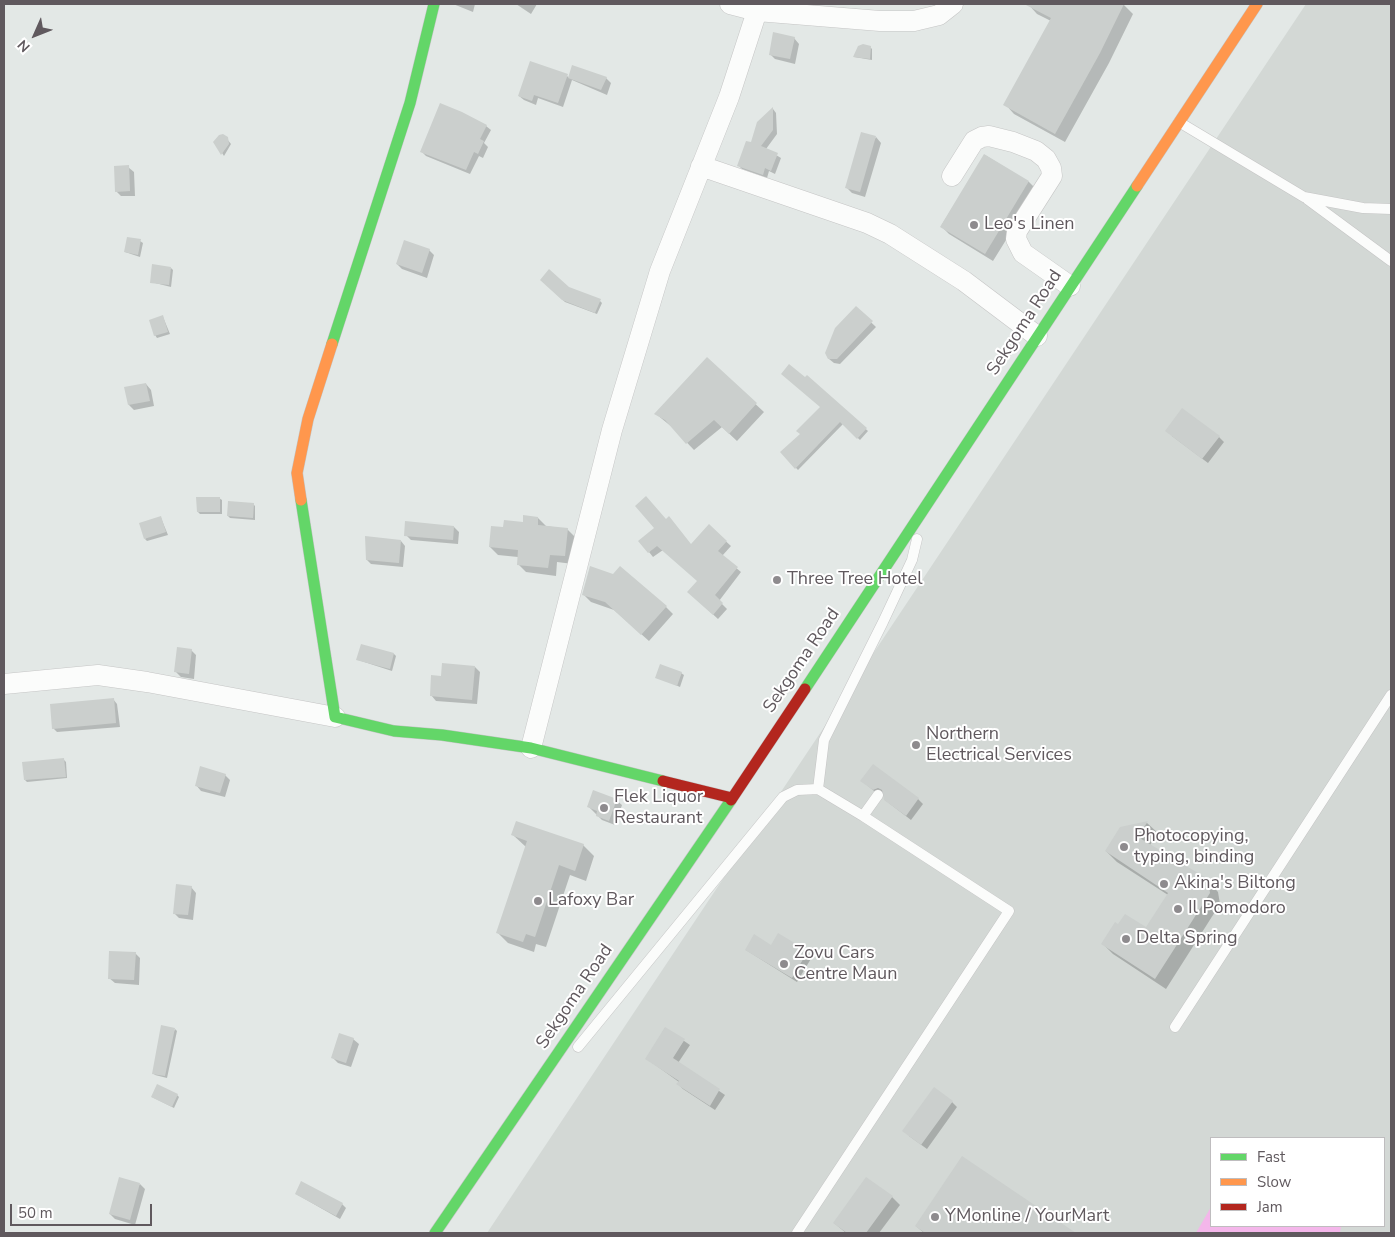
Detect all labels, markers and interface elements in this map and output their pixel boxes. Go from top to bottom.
north arrow [10,10,60,60]
text: N [13,35,34,56]
place label: Leo's Linen [984,214,1075,236]
marker: Leo's Linen [968,219,980,231]
street label: Sekgoma Road [983,266,1067,380]
place label: Three Tree Hotel [787,569,922,591]
marker: Three Tree Hotel [771,574,783,586]
street label: Sekgoma Road [759,605,845,717]
place label: Northern Electrical Services [926,724,1072,766]
marker: Northern Electrical Services [910,739,922,751]
place label: Flek Liquor Restaurant [614,787,703,830]
marker: Flek Liquor Restaurant [598,802,610,814]
place label: Photocopying, typing, binding [1134,826,1254,869]
marker: Photocopying, typing, binding [1118,841,1130,853]
place label: Akina's Biltong [1174,873,1296,895]
marker: Akina's Biltong [1158,878,1170,890]
place label: Lafoxy Bar [548,890,634,912]
marker: Lafoxy Bar [532,895,544,907]
place label: Il Pomodoro [1188,898,1286,920]
marker: Il Pomodoro [1172,903,1184,915]
place label: Delta Spring [1136,928,1238,950]
marker: Delta Spring [1120,933,1132,945]
street label: Sekgoma Road [532,941,618,1053]
place label: Zovu Cars Centre Maun [794,943,897,986]
marker: Zovu Cars Centre Maun [778,958,790,970]
legend [1210,1137,1385,1227]
text: Fast [1257,1147,1285,1167]
text: Slow [1257,1172,1291,1192]
scale bar [12,1194,155,1226]
text: Jam [1257,1197,1283,1217]
text: 50 m [18,1203,53,1223]
place label: YMonline / YourMart [945,1206,1109,1228]
marker: YMonline / YourMart [929,1211,941,1223]

